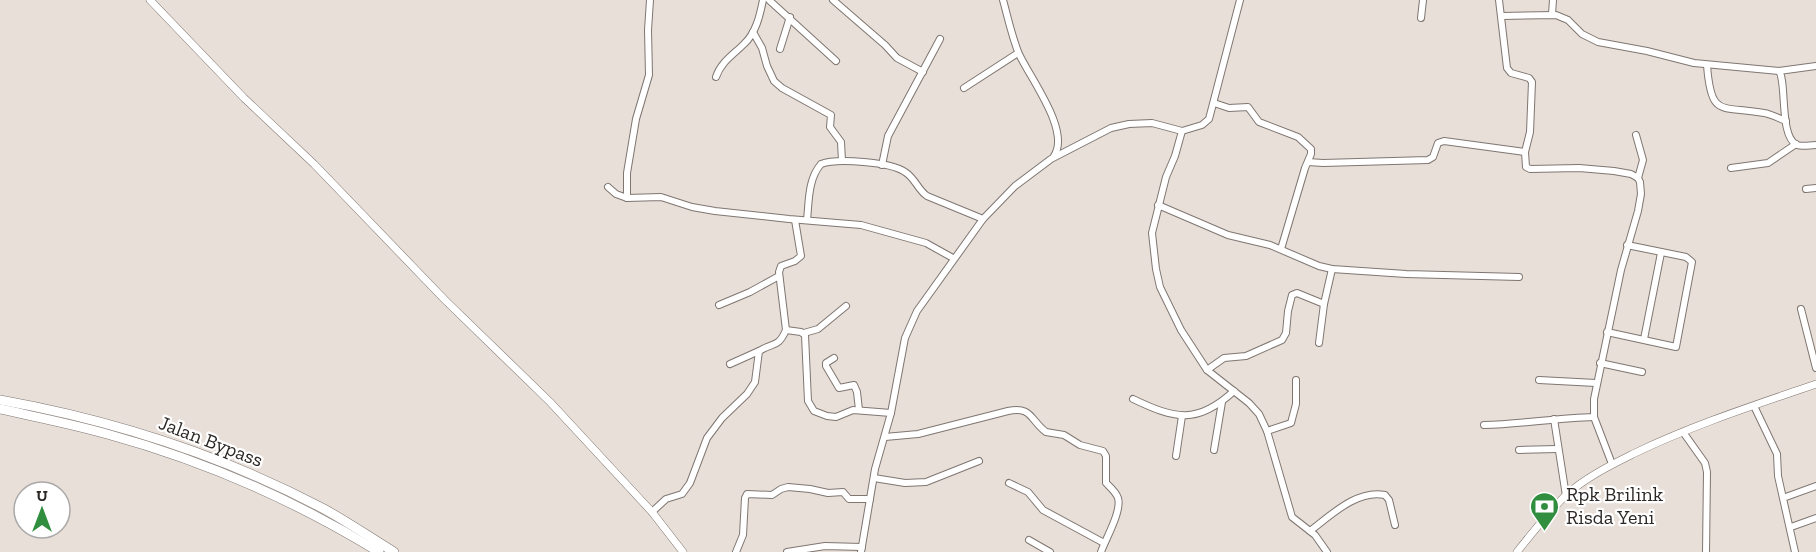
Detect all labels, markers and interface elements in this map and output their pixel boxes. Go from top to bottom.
street label: Jalan Bypass [156,410,266,472]
north arrow [12,480,72,540]
place label: Rpk Brilink Risda Yeni [1566,482,1664,529]
text: U [36,486,48,505]
bank icon: Rpk Brilink Risda Yeni [1529,490,1561,532]

